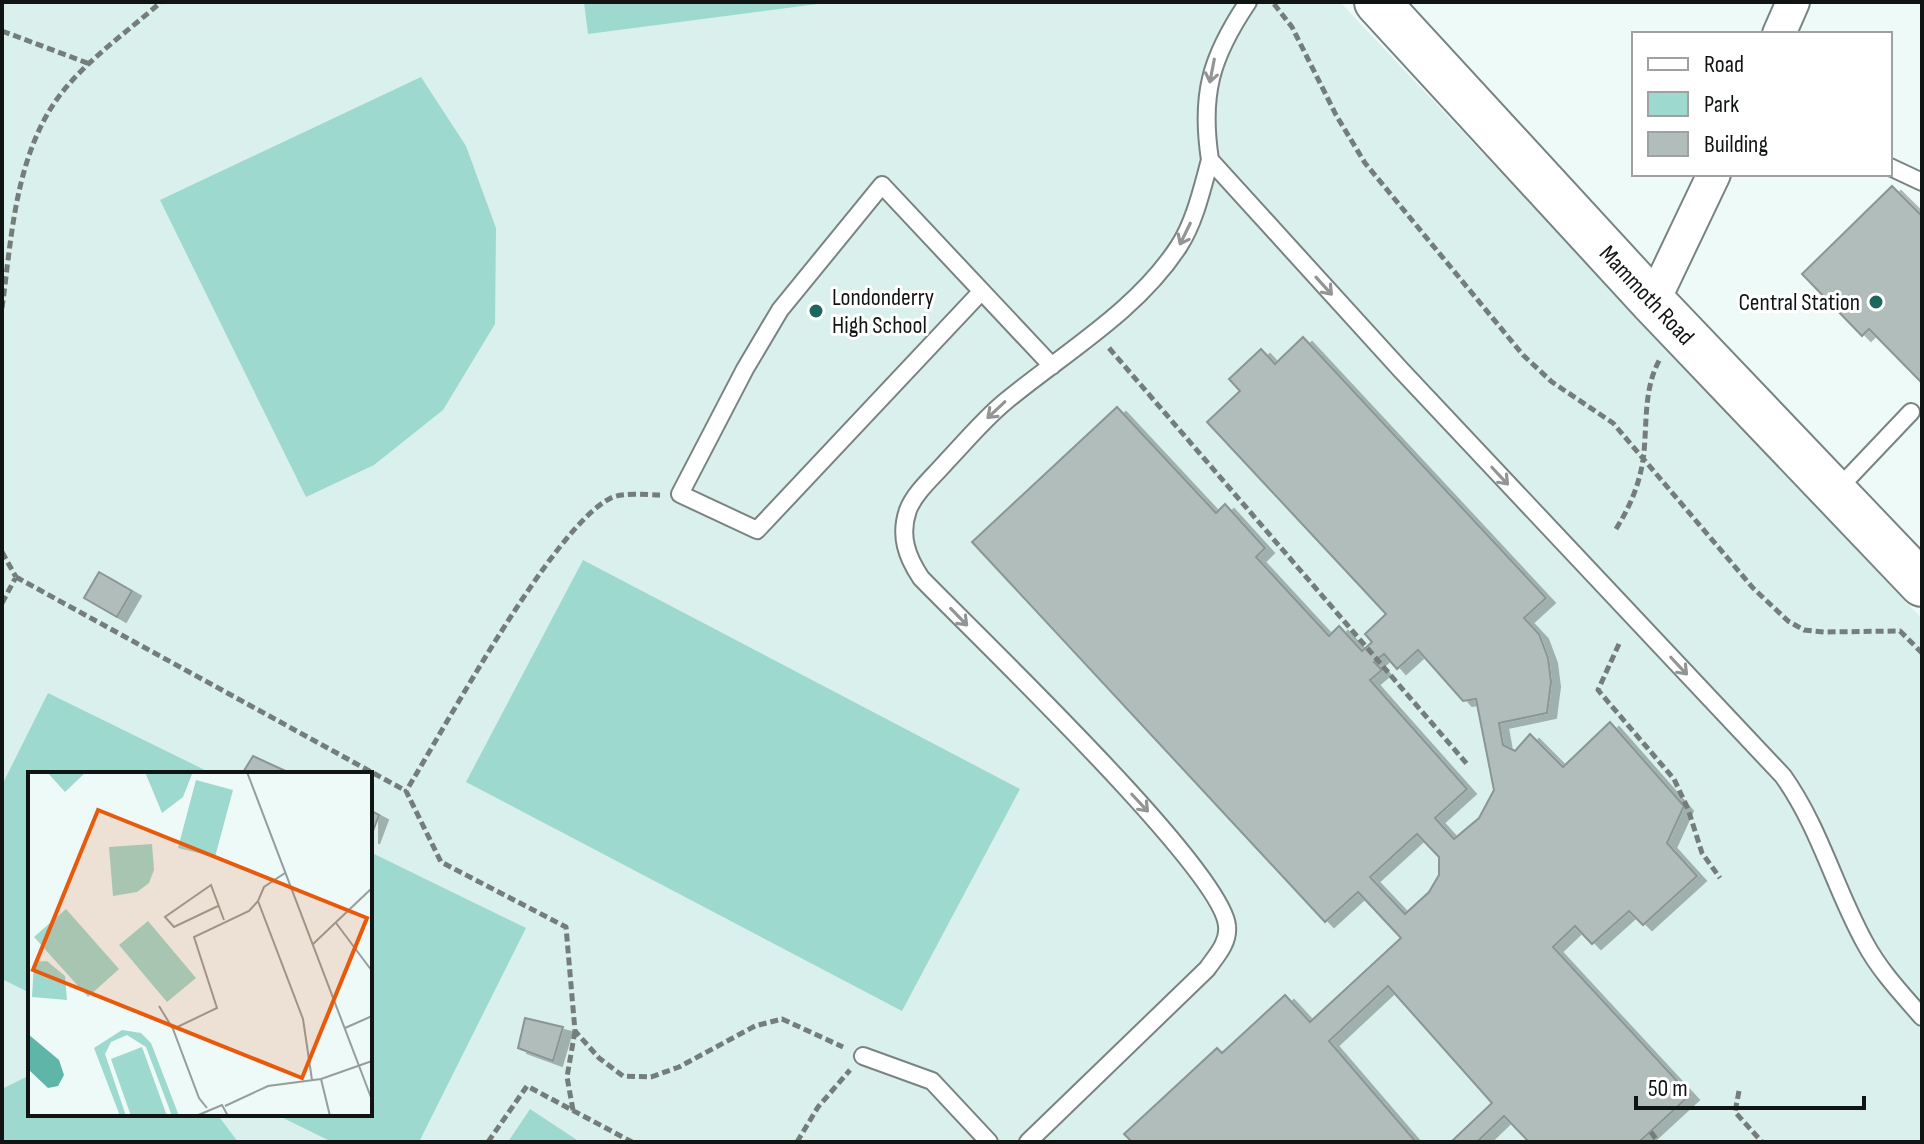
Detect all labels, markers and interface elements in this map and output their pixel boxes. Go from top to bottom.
legend [1632,32,1892,176]
text: Road [1704,50,1744,79]
one-way arrow [1204,57,1219,83]
text: Park [1704,90,1739,119]
text: Building [1704,130,1768,159]
one-way arrow [1177,222,1192,246]
street label: Mammoth Road [1593,239,1700,351]
one-way arrow [1314,275,1332,295]
place label: Londonderry High School [832,283,934,340]
place label: Central Station [1738,288,1860,317]
marker: Central Station [1867,293,1885,311]
marker: Londonderry High School [807,302,825,320]
one-way arrow [986,401,1006,420]
one-way arrow [1491,466,1509,486]
one-way arrow [949,607,968,627]
one-way arrow [1669,656,1688,676]
inset map [28,772,372,1116]
one-way arrow [1130,793,1149,812]
scale bar [1636,1060,1864,1110]
text: 50 m [1648,1074,1688,1103]

